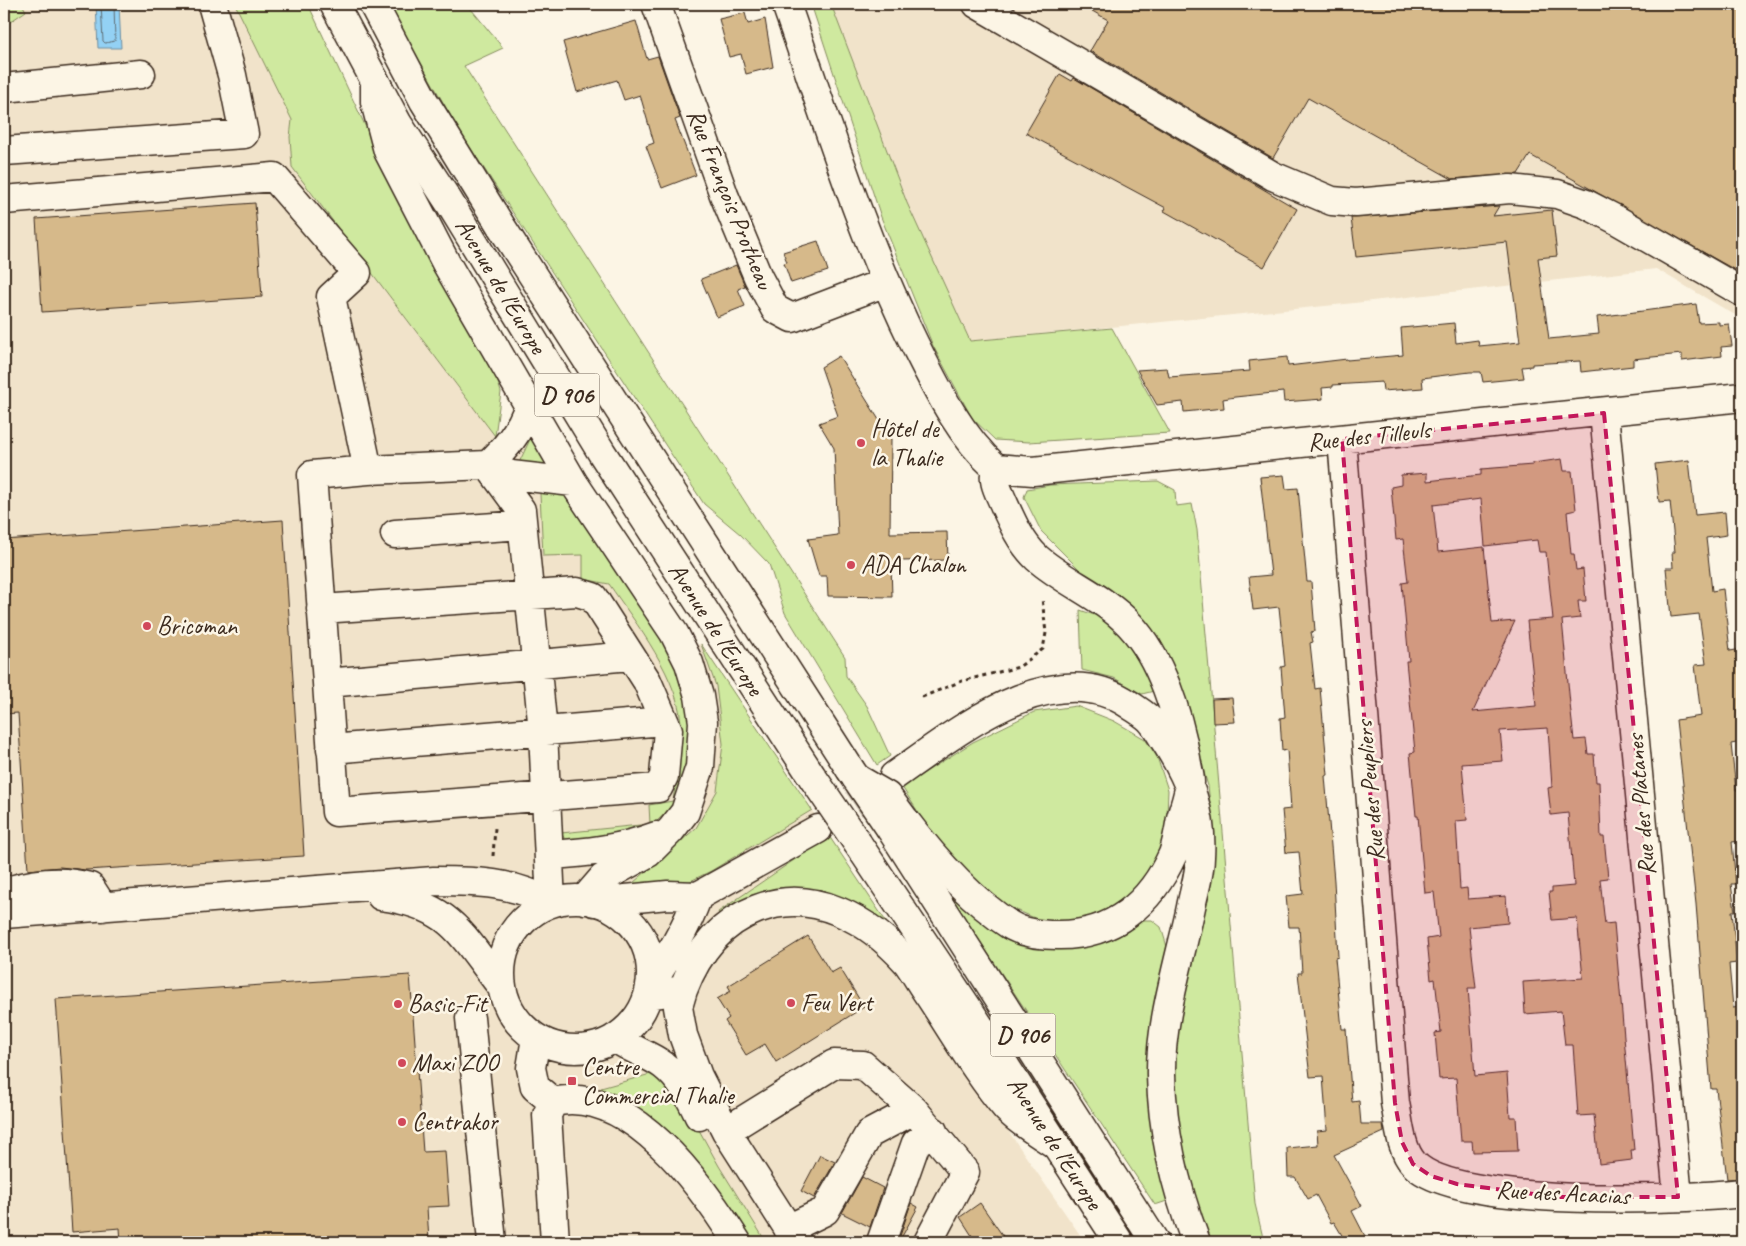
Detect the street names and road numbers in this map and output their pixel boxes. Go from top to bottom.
street label: Rue François Protheau [679,104,781,295]
street label: Avenue de l'Europe [448,212,555,361]
road number: D 906 [534,374,600,416]
street label: Rue des Tilleuls [1306,413,1434,458]
street label: Avenue de l'Europe [661,556,772,703]
street label: Rue des Peupliers [1348,717,1392,863]
street label: Rue des Platanes [1619,731,1663,877]
road number: D 906 [990,1014,1056,1056]
street label: Avenue de l'Europe [1000,1070,1111,1217]
street label: Rue des Acacias [1495,1174,1633,1213]

